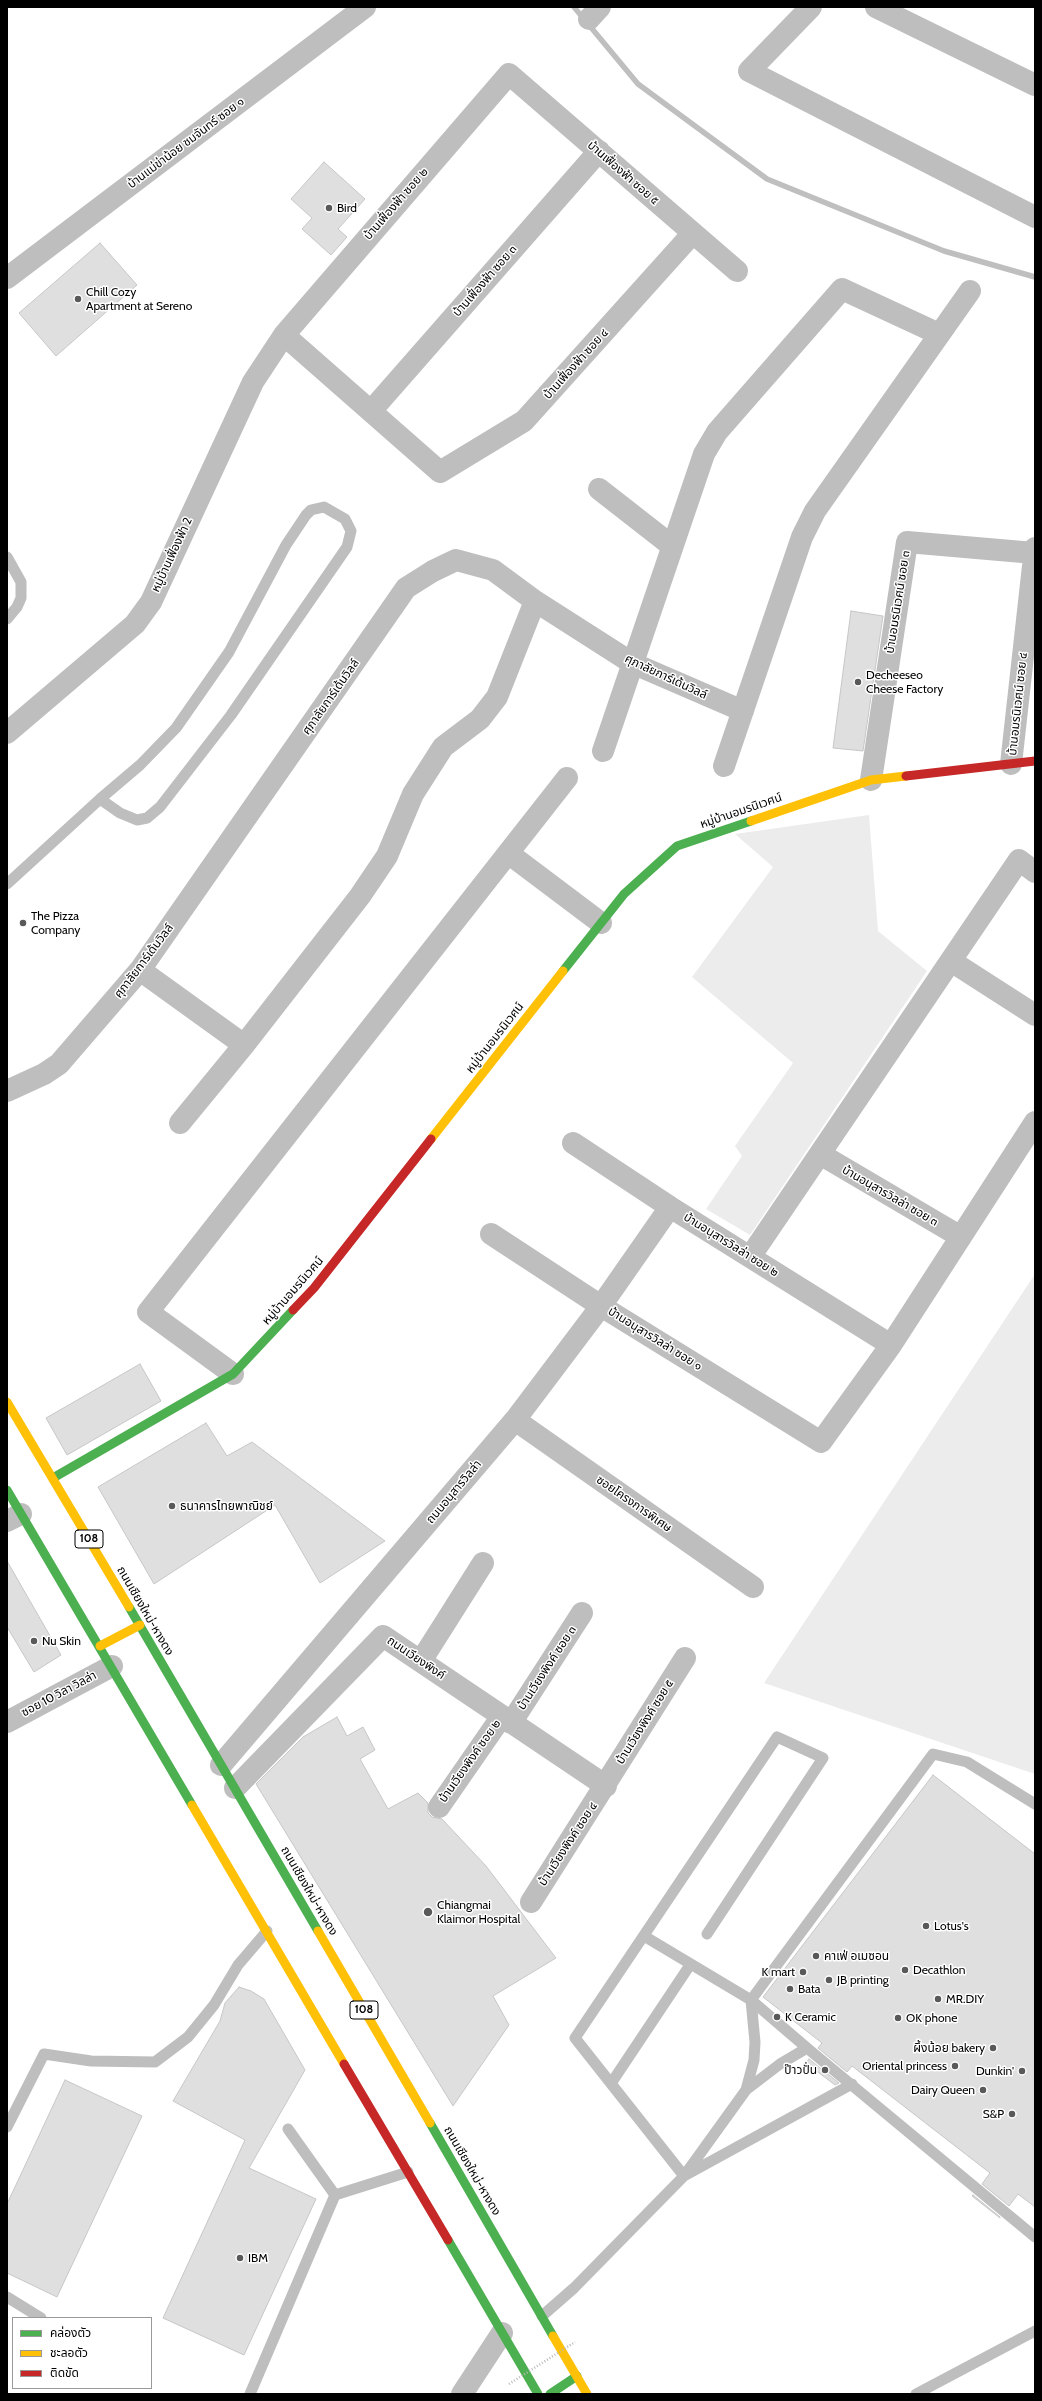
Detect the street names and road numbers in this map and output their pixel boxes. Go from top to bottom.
street label: บ้านแม่ข่าน้อย ชมจันทร์ ซอย ๑ [125,94,247,192]
street label: บ้านเฟื่องฟ้า ซอย ๕ [584,138,662,208]
street label: บ้านเฟื่องฟ้า ซอย ๒ [361,165,431,243]
street label: บ้านเฟื่องฟ้า ซอย ๓ [450,242,520,320]
street label: บ้านเฟื่องฟ้า ซอย ๔ [541,326,611,402]
street label: หมู่บ้านเฟื่องฟ้า 2 [148,515,196,595]
street label: บ้านอมรนิเวศน์ ซอย ๓ [883,550,913,654]
street label: ศุภาลัยการ์เด้นวิลล์ [622,652,710,702]
street label: บ้านอมรนิเวศน์ ซอย ๔ [1005,652,1031,756]
street label: ศุภาลัยการ์เด้นวิลล์ [299,656,363,738]
street label: หมู่บ้านอมรนิเวศน์ [698,790,784,832]
street label: ศุภาลัยการ์เด้นวิลล์ [111,921,177,1001]
street label: หมู่บ้านอมรนิเวศน์ [463,1000,527,1076]
street label: บ้านอนุสารวิลล่า ซอย ๓ [839,1163,941,1229]
street label: บ้านอนุสารวิลล่า ซอย ๒ [681,1210,781,1280]
street label: หมู่บ้านอมรนิเวศน์ [259,1254,327,1328]
street label: บ้านอนุสารวิลล่า ซอย ๑ [605,1304,705,1374]
street label: ถนนอนุสารวิลล่า [423,1457,485,1527]
street label: ซอยโครงการพิเศษ [593,1473,675,1535]
road number: 108 [75,1530,103,1548]
street label: ถนนเชียงใหม่-หางดง [114,1564,176,1658]
street label: บ้านเวียงพิงค์ ซอย ๓ [514,1623,580,1713]
street label: ถนนเวียงพิงค์ [384,1633,448,1683]
street label: ซอย 10 วิลา วิลล่า [19,1668,99,1720]
street label: บ้านเวียงพิงค์ ซอย ๕ [613,1677,677,1767]
street label: บ้านเวียงพิงค์ ซอย ๒ [436,1717,504,1805]
street label: บ้านเวียงพิงค์ ซอย ๔ [536,1799,600,1889]
street label: ถนนเชียงใหม่-หางดง [278,1844,340,1938]
road number: 108 [350,2001,378,2019]
street label: ถนนเชียงใหม่-หางดง [441,2124,503,2218]

